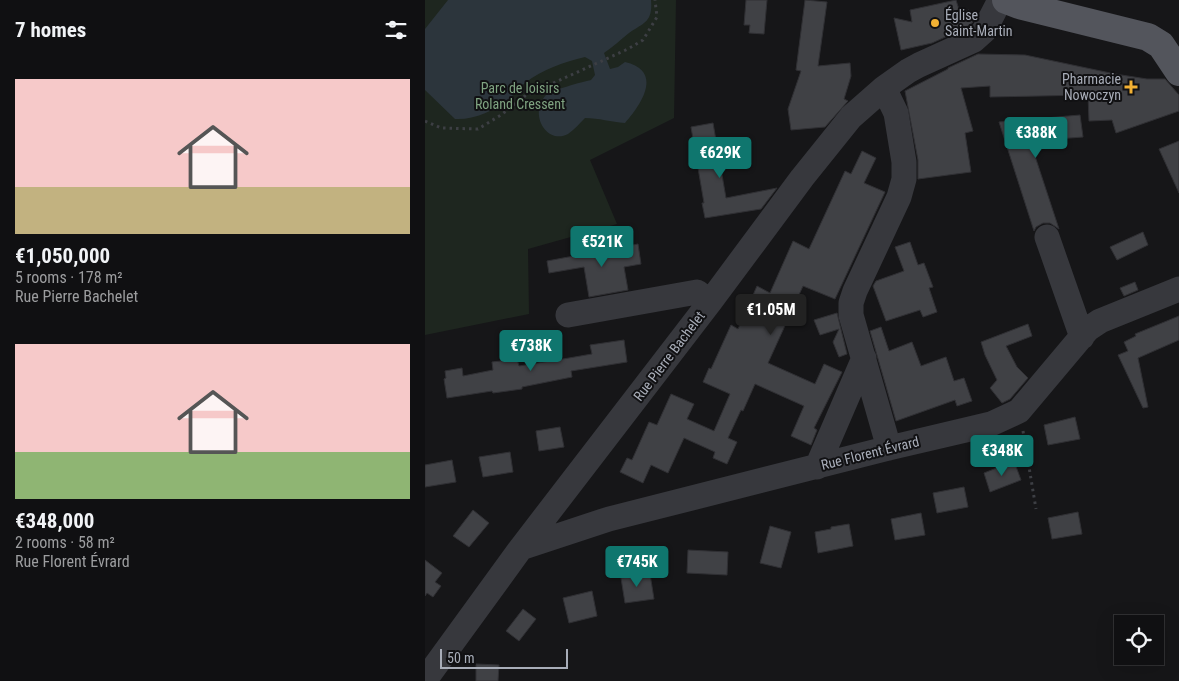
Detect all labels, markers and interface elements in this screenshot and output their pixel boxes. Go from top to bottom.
place label: Église Saint-Martin [945,6,1013,39]
icon: filters [382,16,410,44]
marker: Église Saint-Martin [929,17,941,29]
text: 7 homes [15,18,86,42]
place label: Pharmacie Nowoczyn [1062,71,1121,103]
park label: Parc de loisirs Roland Cressent [475,80,565,112]
marker: Pharmacie Nowoczyn [1125,81,1137,93]
icon: home [168,112,258,202]
pin: €388K [1001,116,1071,159]
text: €388K [1015,123,1057,142]
pin: €629K [685,136,755,179]
text: €629K [699,143,741,162]
pin: €521K [567,226,637,268]
text: €521K [581,232,623,251]
text: €1,050,000 [15,244,110,268]
text: 5 rooms · 178 m² [15,268,123,287]
text: Rue Pierre Bachelet [15,287,138,306]
pin: €1.05M [730,294,812,336]
text: €1.05M [746,300,796,319]
street label: Rue Pierre Bachelet [630,308,708,404]
pin: €738K [496,330,566,372]
text: €738K [510,336,552,355]
icon: home [168,377,258,467]
street label: Rue Florent Évrard [819,432,921,473]
pin: €348K [967,434,1037,477]
text: €348K [981,441,1023,460]
text: €348,000 [15,509,94,533]
text: 2 rooms · 58 m² [15,533,115,552]
pin: €745K [602,546,672,588]
text: Rue Florent Évrard [15,552,130,571]
text: €745K [616,552,658,571]
map controls [1114,615,1164,665]
button: locate [1114,615,1164,665]
scale bar [440,646,567,669]
text: 50 m [447,650,475,666]

